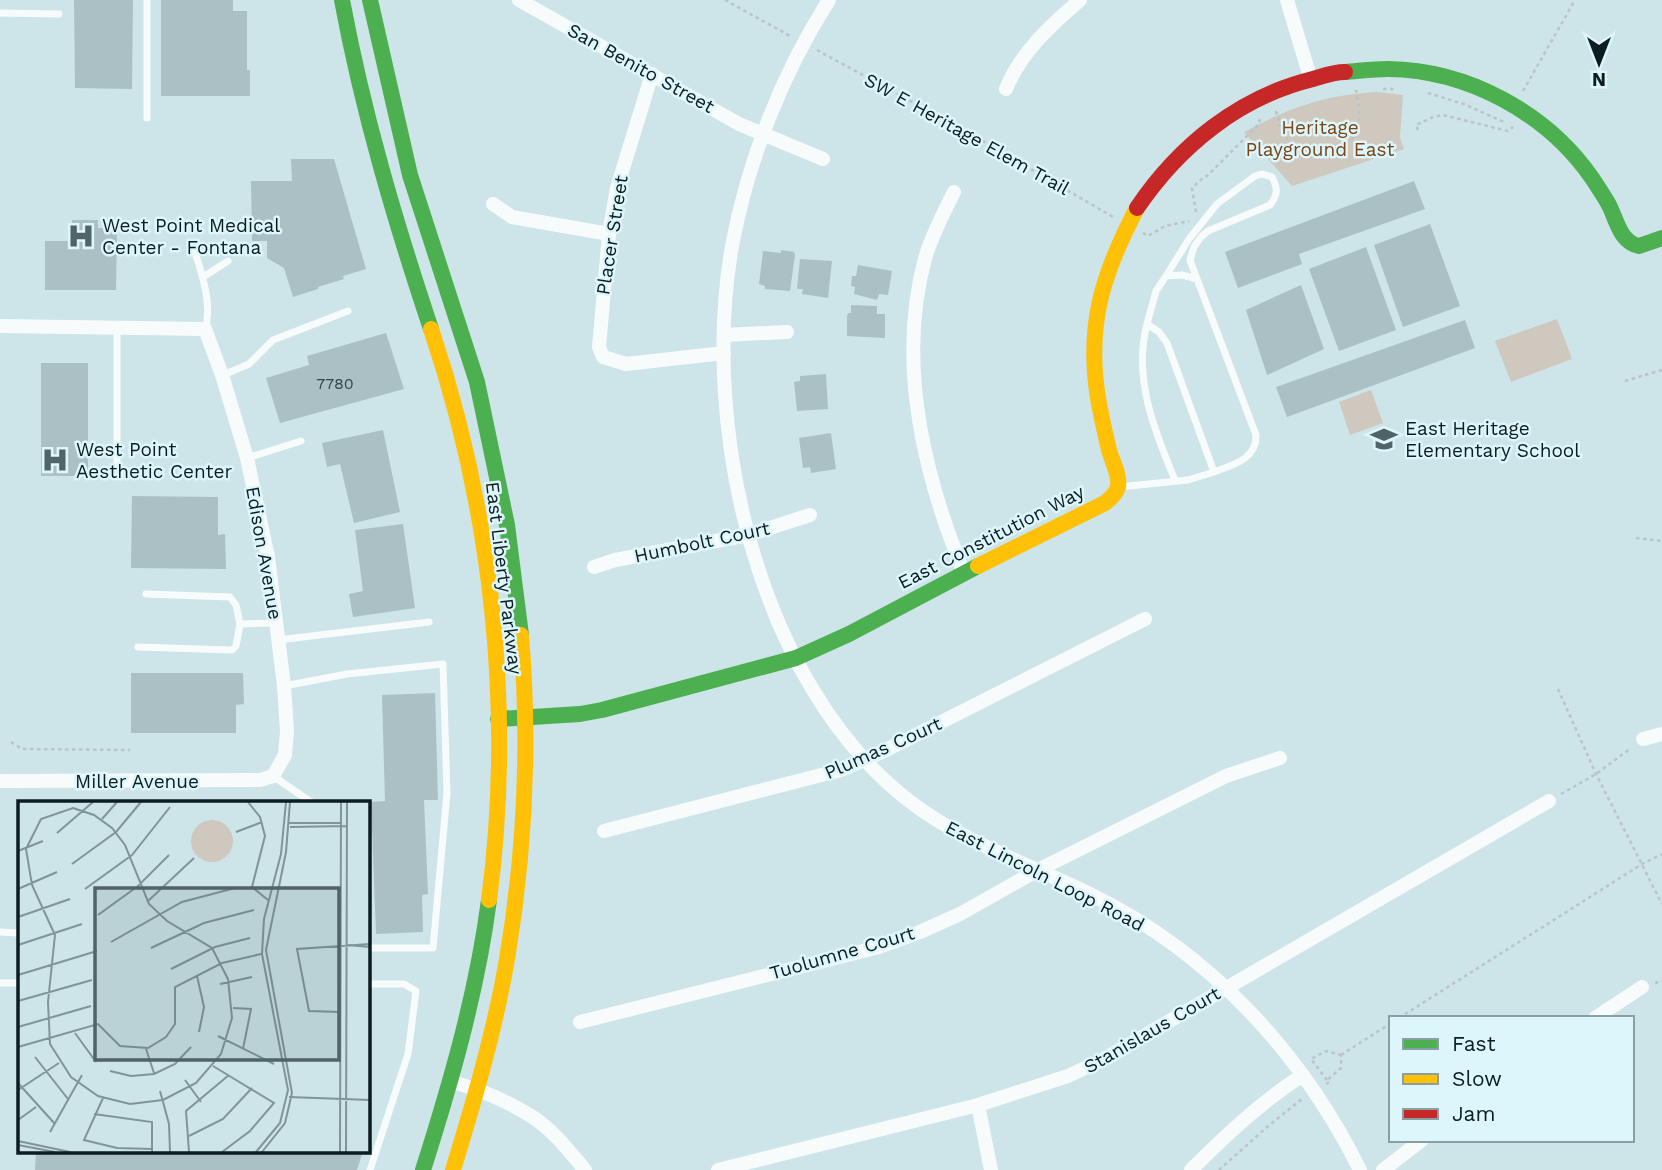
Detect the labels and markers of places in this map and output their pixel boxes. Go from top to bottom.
place label: West Point Medical Center - Fontana [102,214,280,259]
hospital icon: West Point Medical Center - Fontana [66,221,96,251]
place label: East Heritage Elementary School [1405,417,1580,462]
school or university icon: East Heritage Elementary School [1369,424,1399,454]
place label: West Point Aesthetic Center [76,438,232,483]
hospital icon: West Point Aesthetic Center [40,445,70,475]

